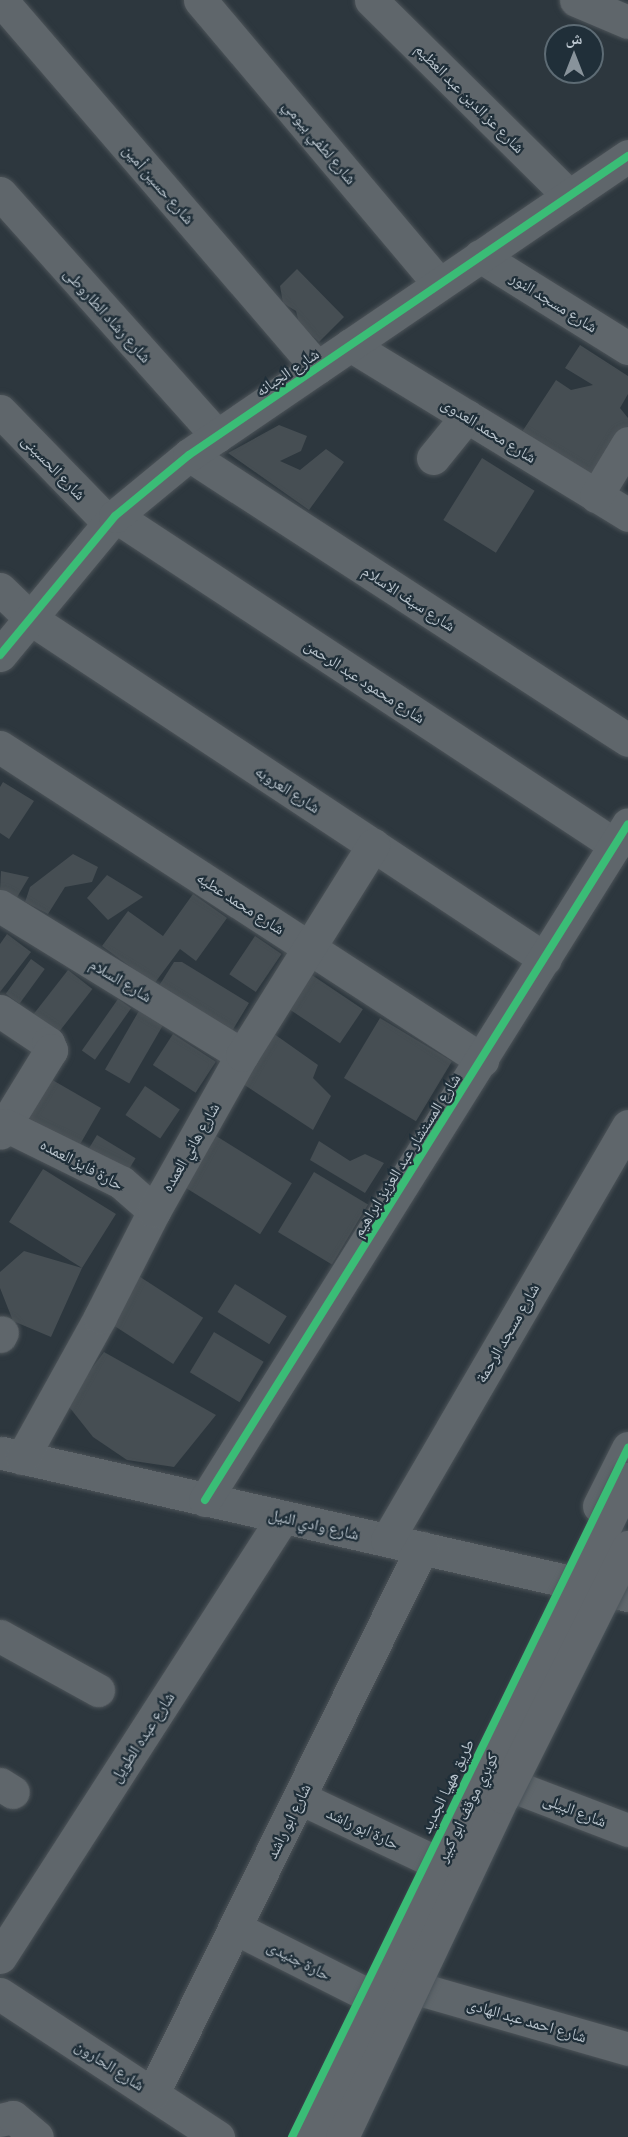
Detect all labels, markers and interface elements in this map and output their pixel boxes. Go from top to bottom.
north arrow [544,24,604,84]
text: ش [566,26,582,50]
street label: شارع عز الدين عبد العظيم [411,39,529,157]
street label: شارع لطفي بيومي [279,96,361,188]
street label: شارع حسين أمين [119,140,199,228]
street label: شارع رشاد الطاروطى [60,263,156,367]
street label: شارع مسجد النور [507,268,601,336]
street label: شارع الجبانه [252,344,322,400]
street label: شارع محمد العدوى [438,393,540,467]
street label: شارع الحسينى [18,430,90,504]
street label: شارع سيف الاسلام [359,561,459,635]
street label: شارع محمود عبد الرحمن [301,635,429,727]
street label: شارع العروبه [252,761,324,817]
street label: شارع محمد عطيه [194,868,288,938]
street label: شارع السلام [86,954,156,1006]
street label: شارع المستشار عبد العزيز ابراهيم [348,1070,464,1240]
street label: شارع هاني العمده [157,1099,223,1195]
street label: حارة فايز العمده [37,1134,127,1194]
street label: شارع مسجد الرحمة [471,1280,543,1386]
street label: شارع وادي النيل [267,1504,361,1544]
street label: شارع عبده الطويل [106,1688,178,1786]
street label: طريق ههيا الجديد [416,1736,478,1836]
street label: كوبري موقف ابو كبير [432,1749,502,1865]
street label: شارع ابو راشد [262,1780,314,1862]
street label: شارع البيلى [541,1789,609,1831]
street label: حارة ابو راشد [324,1803,402,1853]
street label: حارة جنيدى [264,1936,334,1984]
street label: شارع احمد عبد الهادى [465,1994,589,2046]
street label: شارع الحارون [72,2035,148,2095]

